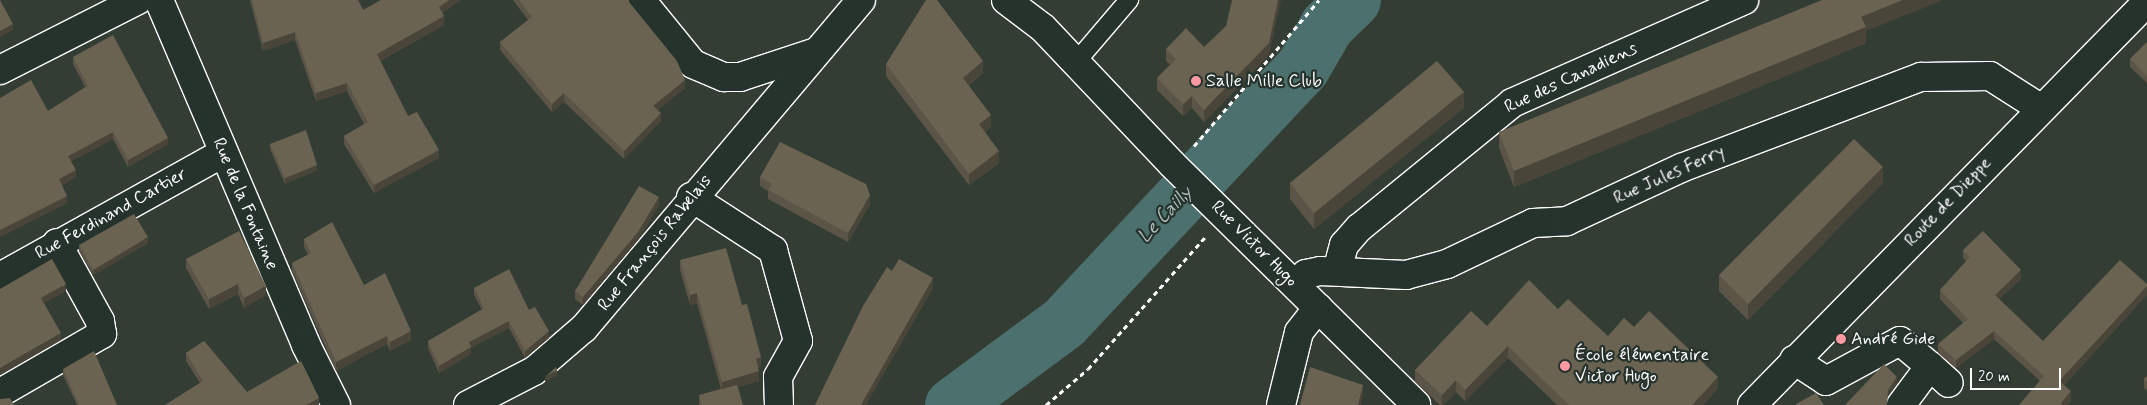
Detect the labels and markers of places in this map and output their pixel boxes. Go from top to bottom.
place label: Salle Mille Club [1206,70,1323,92]
marker: Salle Mille Club [1190,75,1202,87]
place label: André Gide [1851,328,1935,350]
marker: André Gide [1835,333,1847,345]
place label: École élémentaire Victor Hugo [1575,345,1709,388]
marker: École élémentaire Victor Hugo [1559,360,1571,372]

